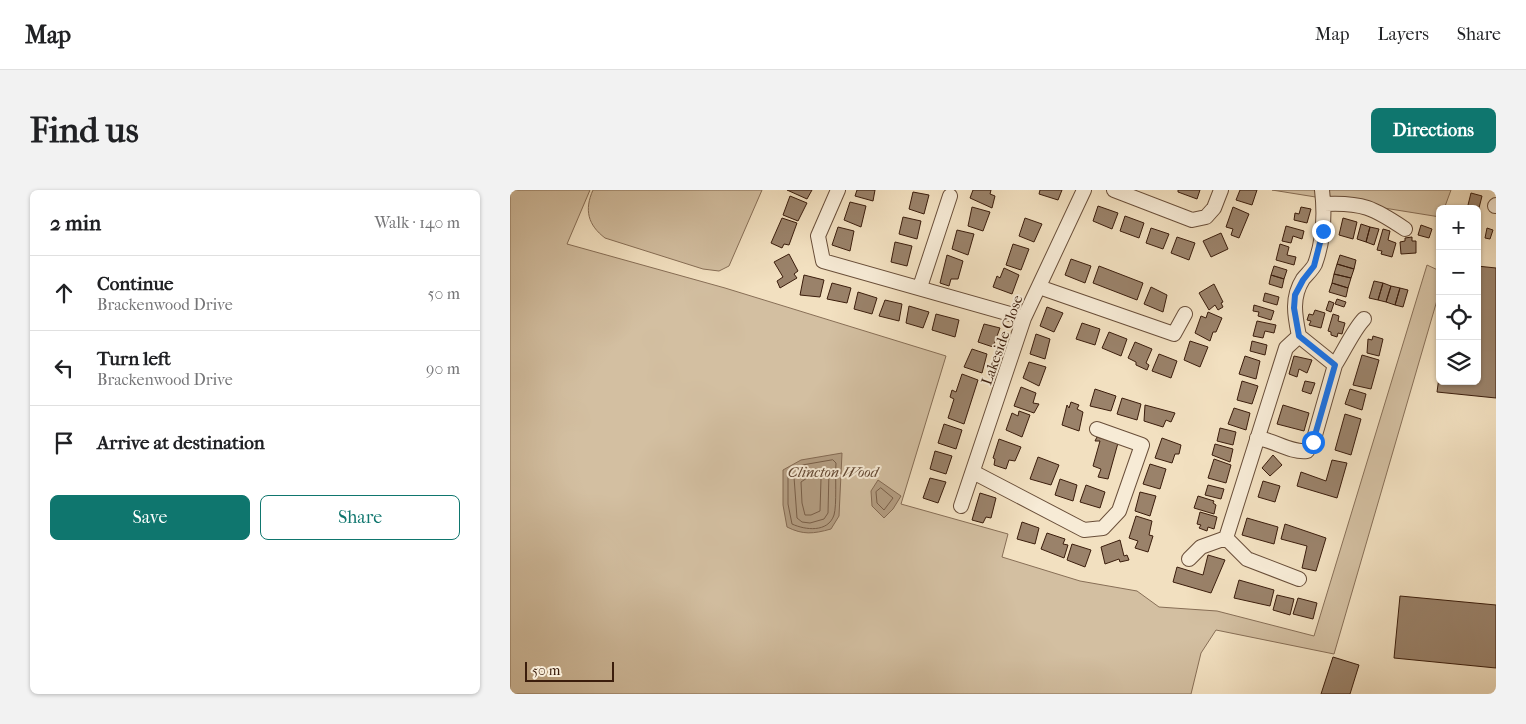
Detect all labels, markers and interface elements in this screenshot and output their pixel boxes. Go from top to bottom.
text: Map [25,21,71,49]
text: Map [1315,24,1349,45]
text: Layers [1377,24,1429,45]
text: Share [1457,24,1501,45]
button: Directions [1371,108,1496,153]
text: Find us [30,110,139,151]
map controls [1436,205,1481,385]
button: + [1436,205,1481,250]
text: 2 min [50,211,101,235]
text: Walk · 140 m [375,213,460,232]
route end [1312,220,1335,243]
button: − [1436,250,1481,295]
text: Continue [97,273,173,295]
icon: ahead [50,279,78,307]
text: 50 m [428,284,460,303]
street label: Lakeside Close [977,292,1027,387]
text: Brackenwood Drive [97,295,233,314]
button: locate [1436,295,1481,340]
button: layers [1436,340,1481,385]
text: Turn left [97,348,171,370]
icon: left [50,354,78,382]
text: 90 m [426,359,460,378]
text: Brackenwood Drive [97,370,233,389]
icon: arrive [50,429,78,457]
route start [1302,431,1325,454]
text: Arrive at destination [97,432,265,454]
park label: Clincton Wood [788,463,881,481]
button: Save [50,495,250,540]
button: Share [260,495,460,540]
scale bar [525,659,614,682]
text: 50 m [532,662,560,679]

